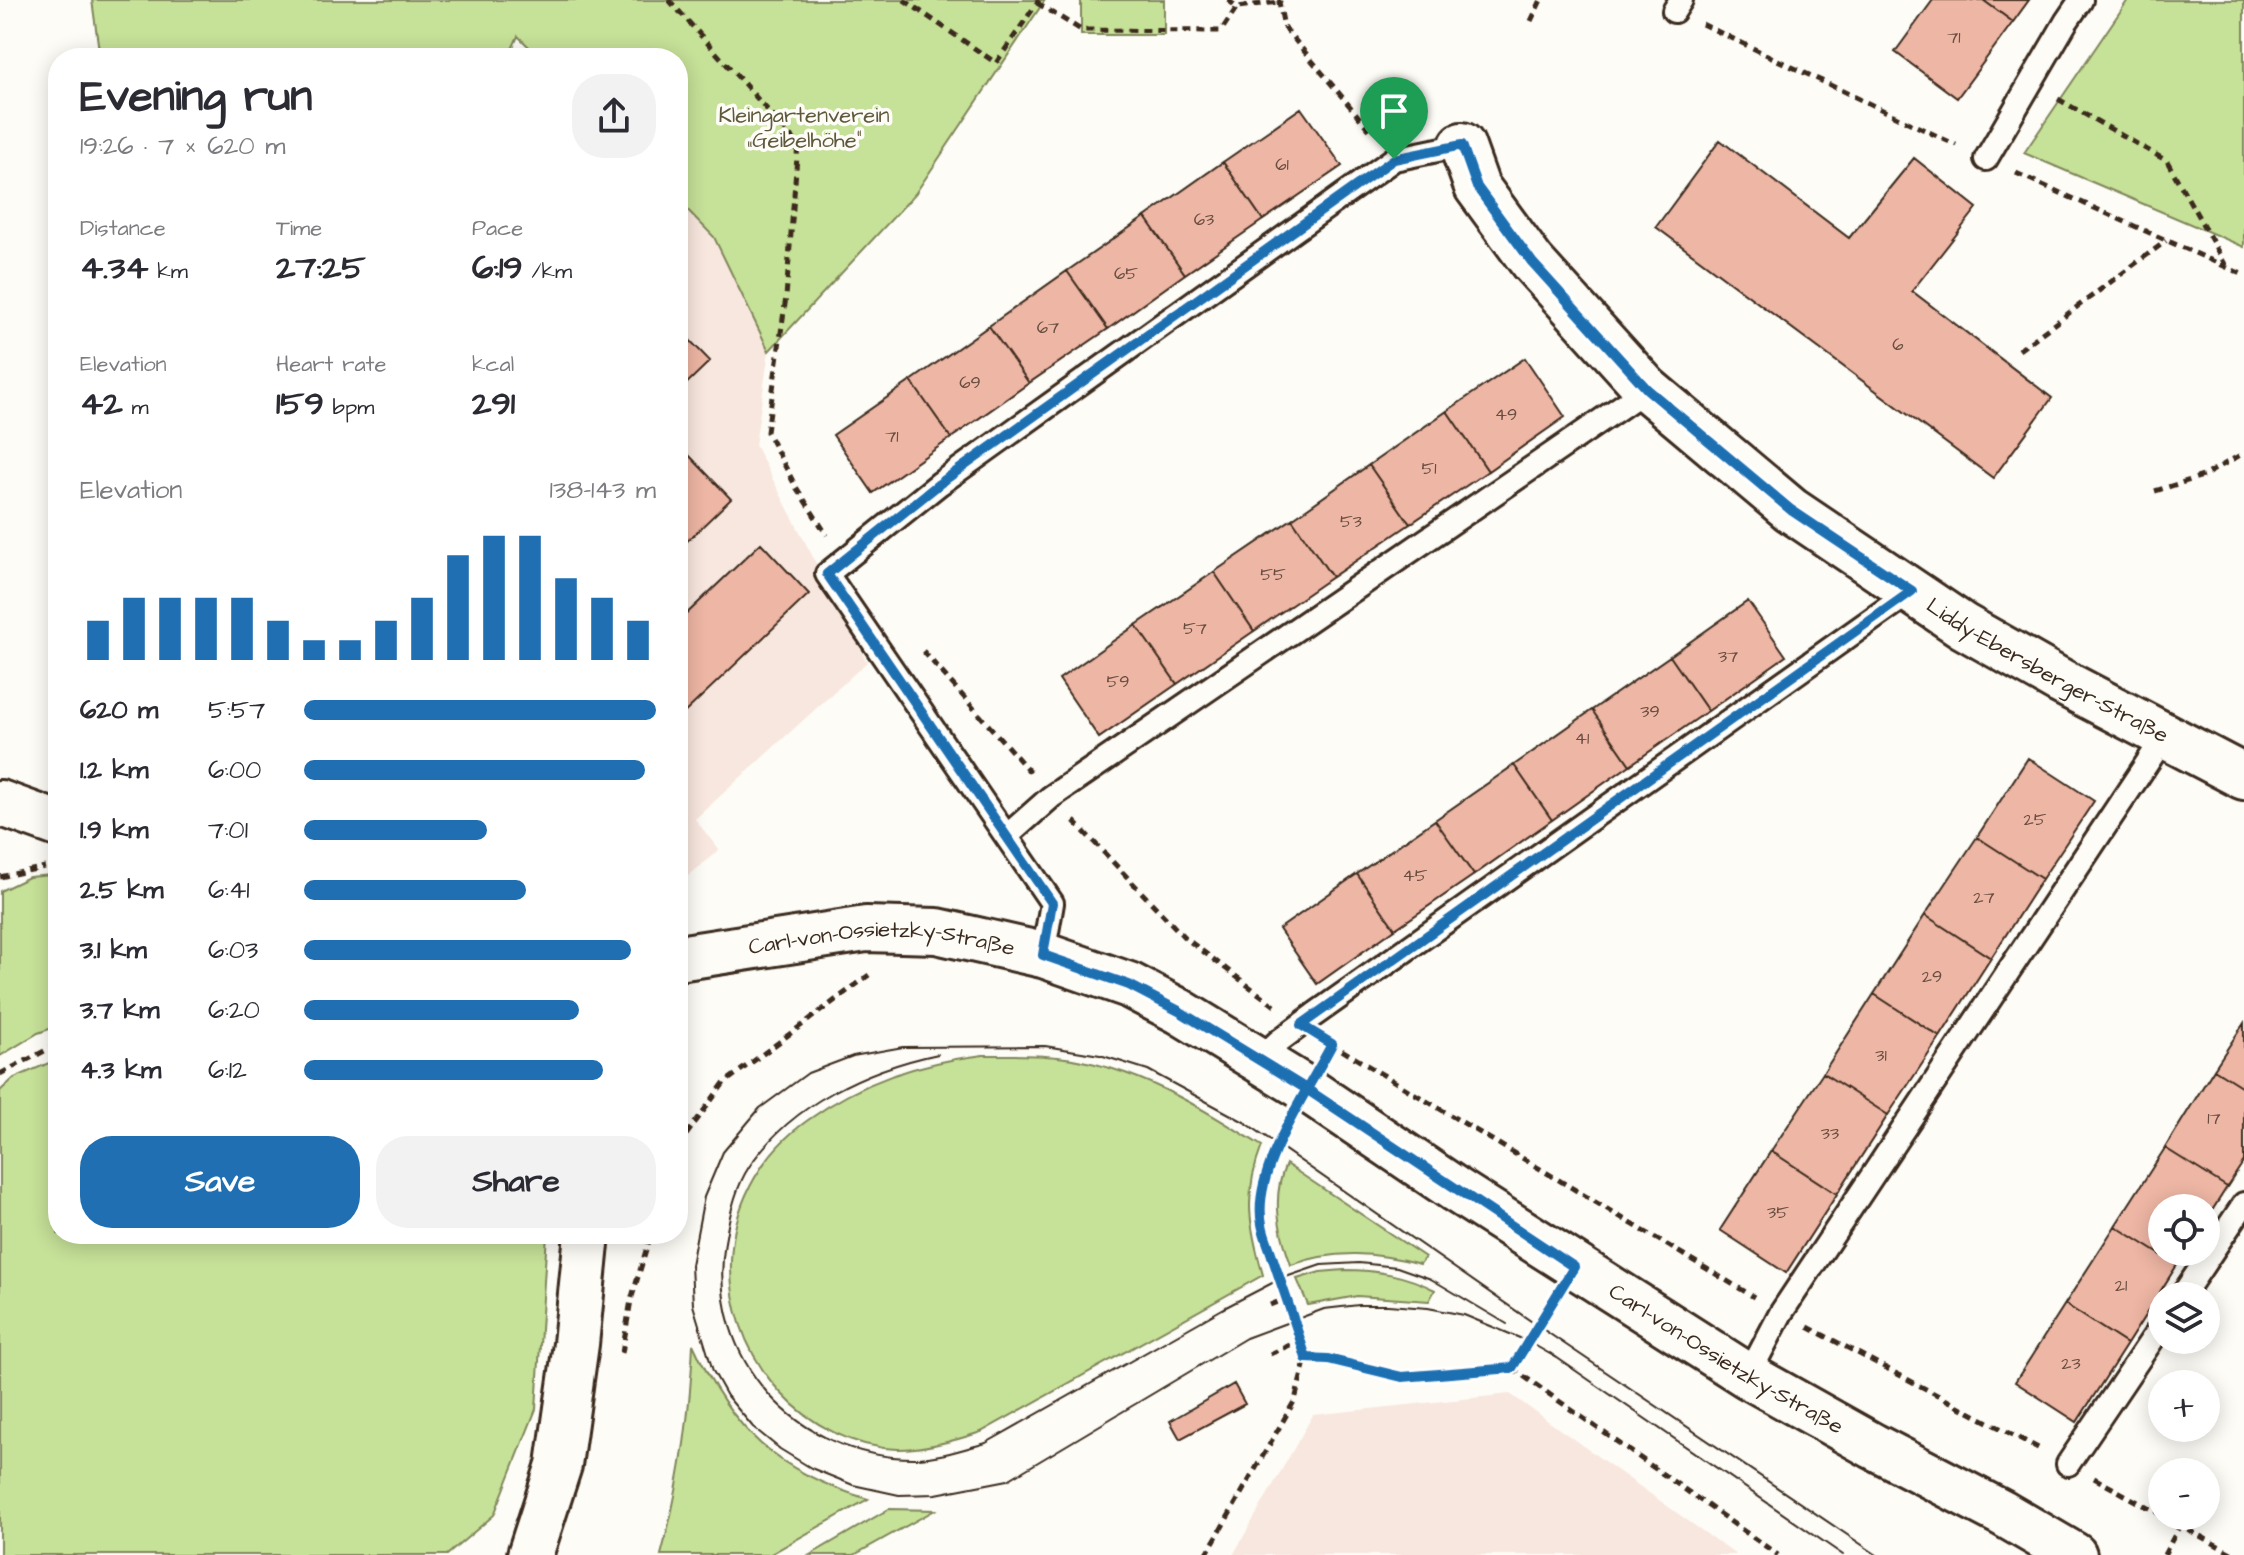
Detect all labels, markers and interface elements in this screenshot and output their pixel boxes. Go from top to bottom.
house number: 71 [1947,25,1961,50]
text: Evening run [80,67,312,128]
button: share [572,74,656,158]
pin [1360,77,1428,159]
icon: arrive [1372,89,1416,133]
park label: Kleingartenverein „Geibelhöhe“ [718,100,890,156]
text: 19:26 · 7 × 620 m [80,128,285,164]
house number: 61 [1275,152,1289,177]
house number: 63 [1194,207,1214,232]
text: Distance [80,213,166,244]
text: Time [276,213,322,244]
text: Pace [472,213,523,244]
text: 4.34 [80,244,148,292]
text: 27:25 [276,244,366,292]
text: 6:19 [472,244,523,292]
text: km [148,256,188,287]
text: /km [523,256,572,287]
house number: 65 [1114,261,1138,286]
house number: 67 [1037,315,1059,340]
house number: 6 [1892,332,1904,357]
text: Elevation [80,349,167,380]
text: Heart rate [276,349,386,380]
text: kcal [472,349,514,380]
house number: 69 [959,370,981,395]
text: 42 [80,380,123,428]
text: 159 [276,380,324,428]
text: 291 [472,380,515,428]
text: m [123,392,149,423]
text: bpm [324,392,374,423]
house number: 49 [1495,402,1517,427]
house number: 71 [885,424,899,449]
house number: 51 [1421,456,1437,481]
text: Elevation [80,472,182,508]
text: 138–143 m [550,472,656,508]
house number: 53 [1340,509,1362,534]
house number: 55 [1260,562,1286,587]
street label: Liddy-Ebersberger-Straße [1920,590,2174,751]
house number: 57 [1183,616,1207,641]
house number: 37 [1718,644,1738,669]
house number: 59 [1107,669,1130,694]
text: 620 m [80,692,158,728]
text: 5:57 [208,692,265,728]
house number: 39 [1640,699,1660,724]
house number: 41 [1575,726,1589,751]
text: 1.2 km [80,752,148,788]
text: 6:00 [208,752,261,788]
house number: 25 [2023,807,2047,832]
text: 1.9 km [80,812,148,848]
text: 7:01 [208,812,248,848]
house number: 45 [1403,863,1428,888]
text: 2.5 km [80,872,164,908]
text: 6:41 [208,872,250,908]
house number: 27 [1973,885,1995,910]
street label: Carl-von-Ossietzky-Straße [746,913,1018,964]
text: 3.1 km [80,932,147,968]
text: 6:03 [208,932,258,968]
house number: 29 [1922,964,1942,989]
text: 3.7 km [80,992,160,1028]
text: 6:20 [208,992,260,1028]
house number: 31 [1875,1043,1887,1068]
text: 4.3 km [80,1052,161,1088]
text: 6:12 [208,1052,247,1088]
house number: 17 [2207,1106,2221,1131]
house number: 33 [1821,1121,1839,1146]
button: Save [80,1136,360,1228]
button: Share [376,1136,656,1228]
map controls [2148,1194,2220,1530]
button: locate [2148,1194,2220,1266]
house number: 35 [1767,1200,1789,1225]
house number: 21 [2115,1273,2127,1298]
street label: Carl-von-Ossietzky-Straße [1603,1276,1849,1442]
button: layers [2148,1282,2220,1354]
house number: 23 [2061,1351,2081,1376]
button: + [2148,1370,2220,1442]
button: − [2148,1458,2220,1530]

